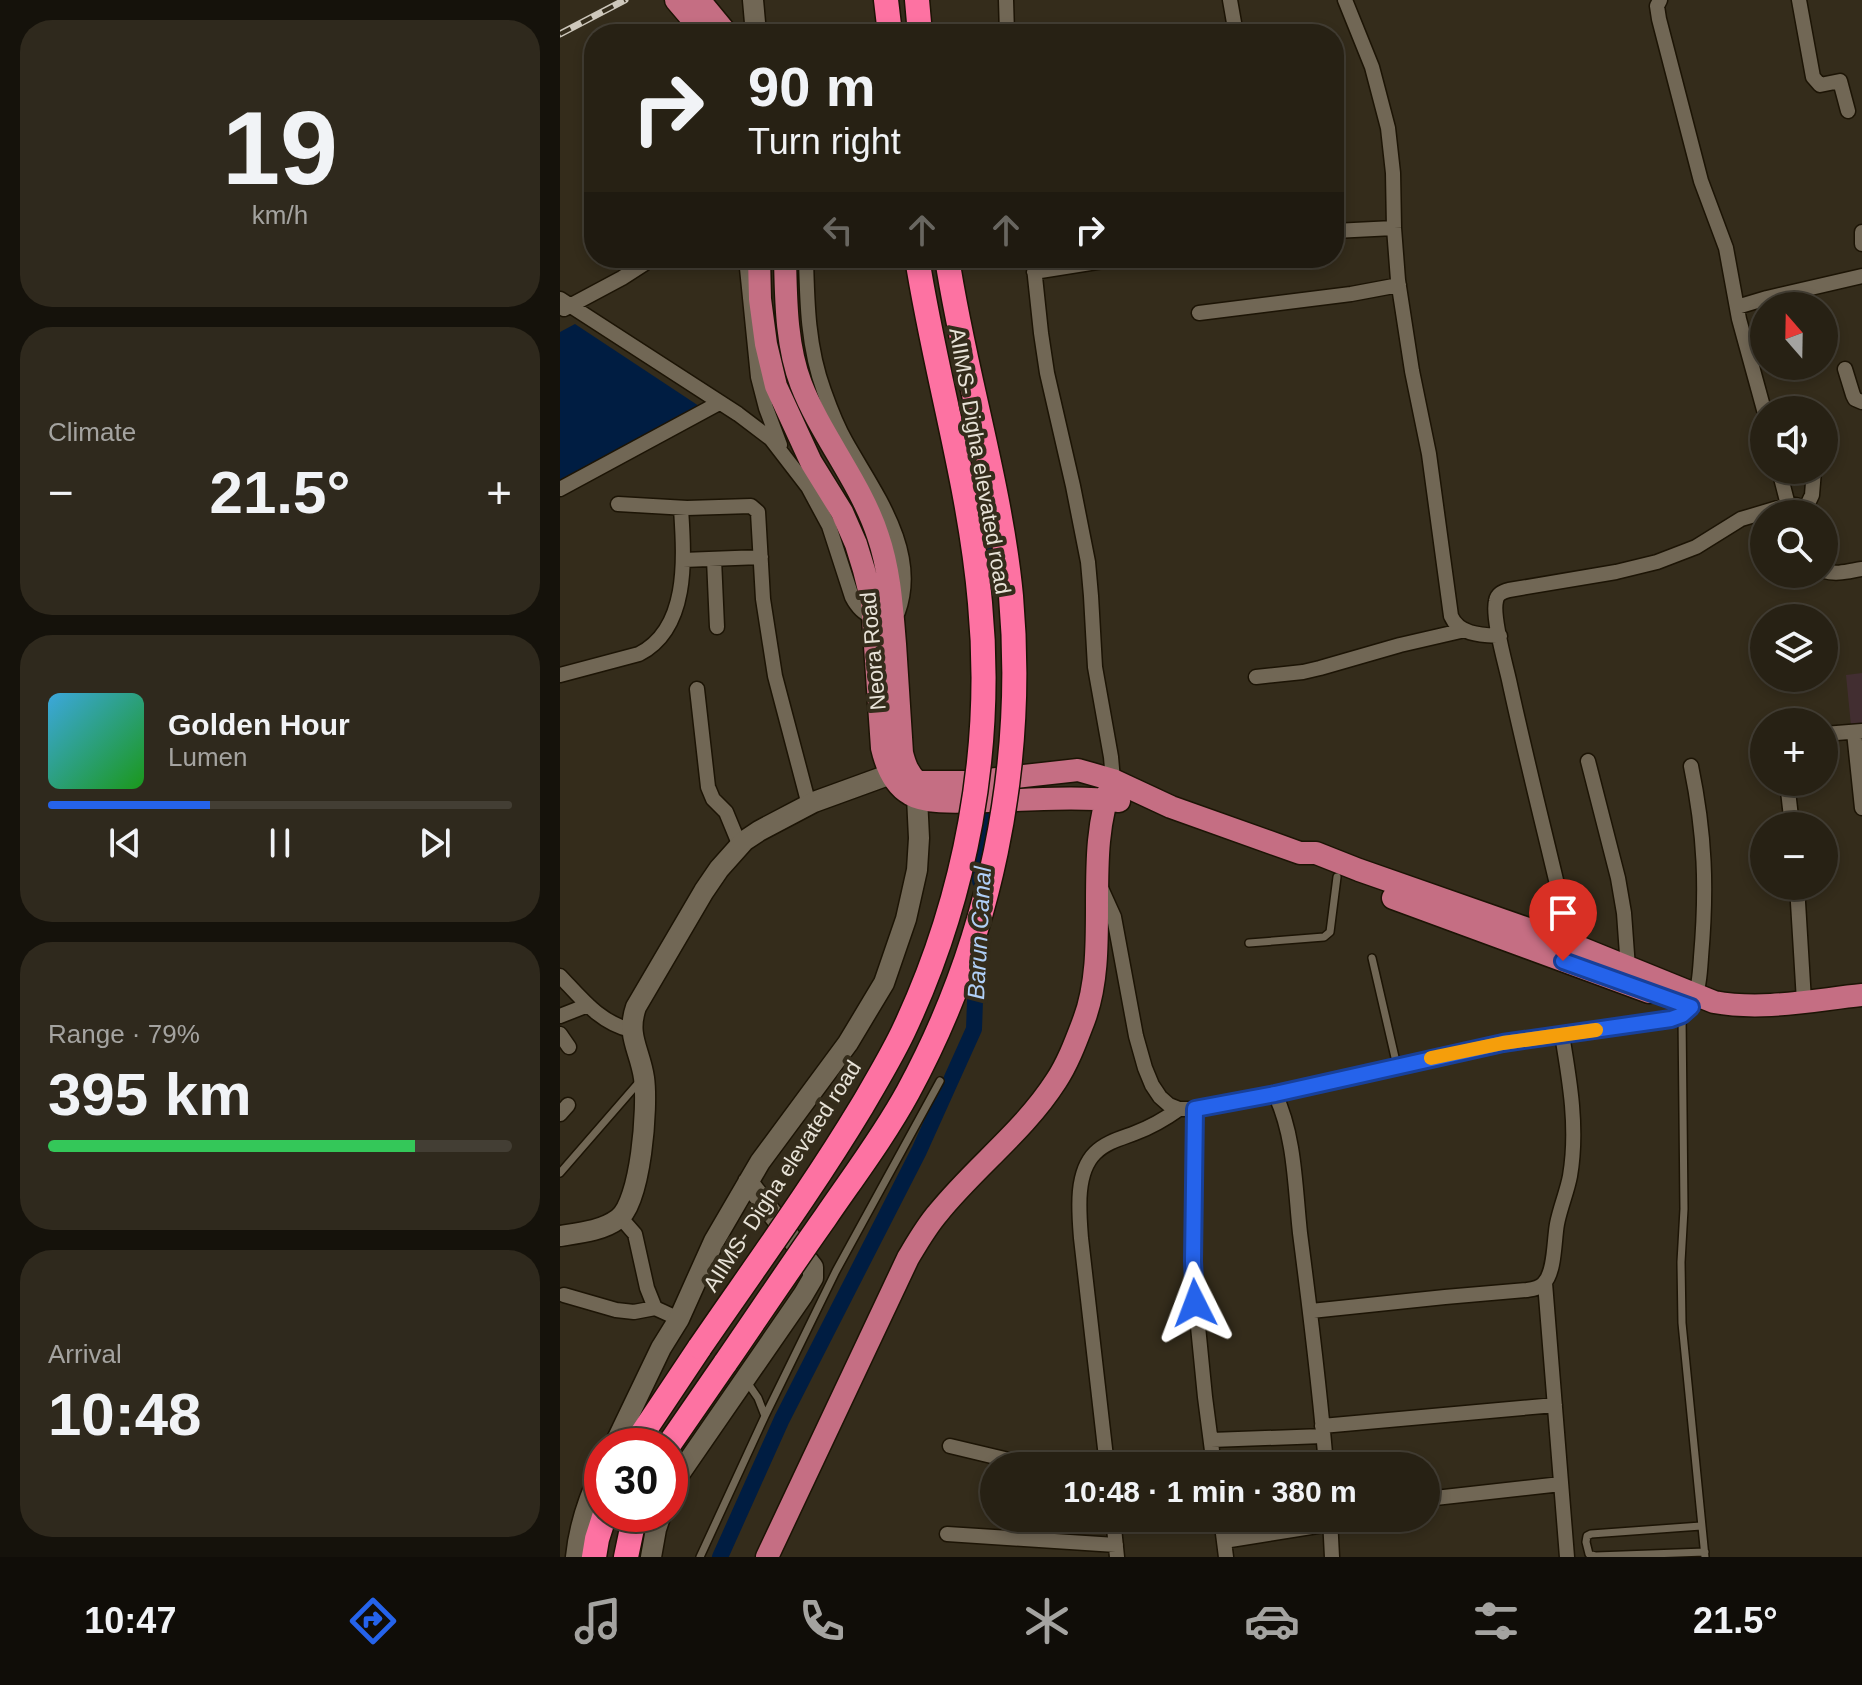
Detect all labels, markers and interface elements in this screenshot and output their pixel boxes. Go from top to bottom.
text: 90 m [748,55,876,118]
icon: right [616,56,720,160]
text: 19 [222,90,338,206]
text: Turn right [748,121,901,162]
text: km/h [252,200,308,230]
icon: left [816,208,860,252]
icon: ahead [900,208,944,252]
icon: ahead [984,208,1028,252]
icon: right [1068,208,1112,252]
north arrow [1750,292,1838,380]
map controls [1750,292,1838,900]
street label: AIIMS- Digha elevated road [944,326,1016,596]
button: sound [1750,396,1838,484]
text: Climate [48,417,136,447]
text: 21.5° [210,459,350,526]
text: − [48,468,74,517]
text: + [486,468,512,517]
button: search [1750,500,1838,588]
street label: Neora Road [855,591,891,711]
button: layers [1750,604,1838,692]
text: Golden Hour [168,708,350,741]
button: + [1750,708,1838,796]
text: Lumen [168,742,248,772]
button: − [1750,812,1838,900]
icon: previous [103,821,147,865]
icon: pause [258,821,302,865]
icon: next [413,821,457,865]
water label: Barun Canal [962,865,996,1000]
pin [1529,879,1597,961]
icon: arrive [1541,891,1585,935]
text: Range · 79% [48,1019,200,1049]
street label: AIIMS- Digha elevated road [698,1056,866,1296]
text: 395 km [48,1061,252,1128]
position arrow [1153,1261,1237,1345]
text: Arrival [48,1339,122,1369]
text: 10:48 [48,1381,201,1448]
speed limit sign: 30 [584,1428,688,1532]
text: 10:48 · 1 min · 380 m [1063,1475,1357,1508]
icon: directions [345,1593,401,1649]
icon: music [570,1593,626,1649]
icon: phone [794,1593,850,1649]
icon: climate [1019,1593,1075,1649]
icon: car [1244,1593,1300,1649]
icon: filters [1468,1593,1524,1649]
text: 10:47 [84,1600,176,1641]
text: 21.5° [1693,1600,1778,1641]

